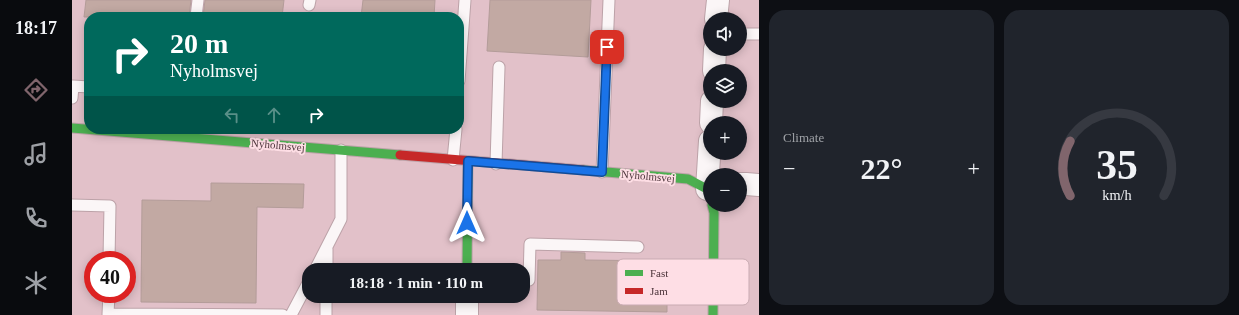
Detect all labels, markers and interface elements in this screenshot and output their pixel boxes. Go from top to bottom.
map controls [703,12,747,212]
button: sound [703,12,747,56]
text: 18:17 [15,18,57,38]
icon: right [104,28,156,80]
text: 20 m [170,28,228,59]
pin [590,30,624,64]
icon: arrive [596,36,618,58]
text: Nyholmsvej [170,61,258,81]
button: layers [703,64,747,108]
icon: directions [22,76,50,104]
icon: left [221,104,243,126]
icon: ahead [263,104,285,126]
icon: right [305,104,327,126]
button: + [703,116,747,160]
text: Climate [783,130,824,145]
street label: Nyholmsvej [251,137,305,153]
icon: music [22,140,50,168]
text: 35 [1096,141,1137,187]
text: 22° [861,152,903,185]
text: − [783,156,795,181]
text: + [968,156,980,181]
street label: Nyholmsvej [621,168,675,184]
button: − [703,168,747,212]
text: km/h [1102,186,1131,202]
position arrow [446,202,488,244]
icon: phone [22,204,50,232]
speed limit sign: 40 [84,251,136,303]
legend [617,259,749,305]
text: Fast [650,267,668,279]
icon: climate [22,269,50,297]
text: 18:18 · 1 min · 110 m [349,275,483,291]
text: Jam [650,285,668,297]

